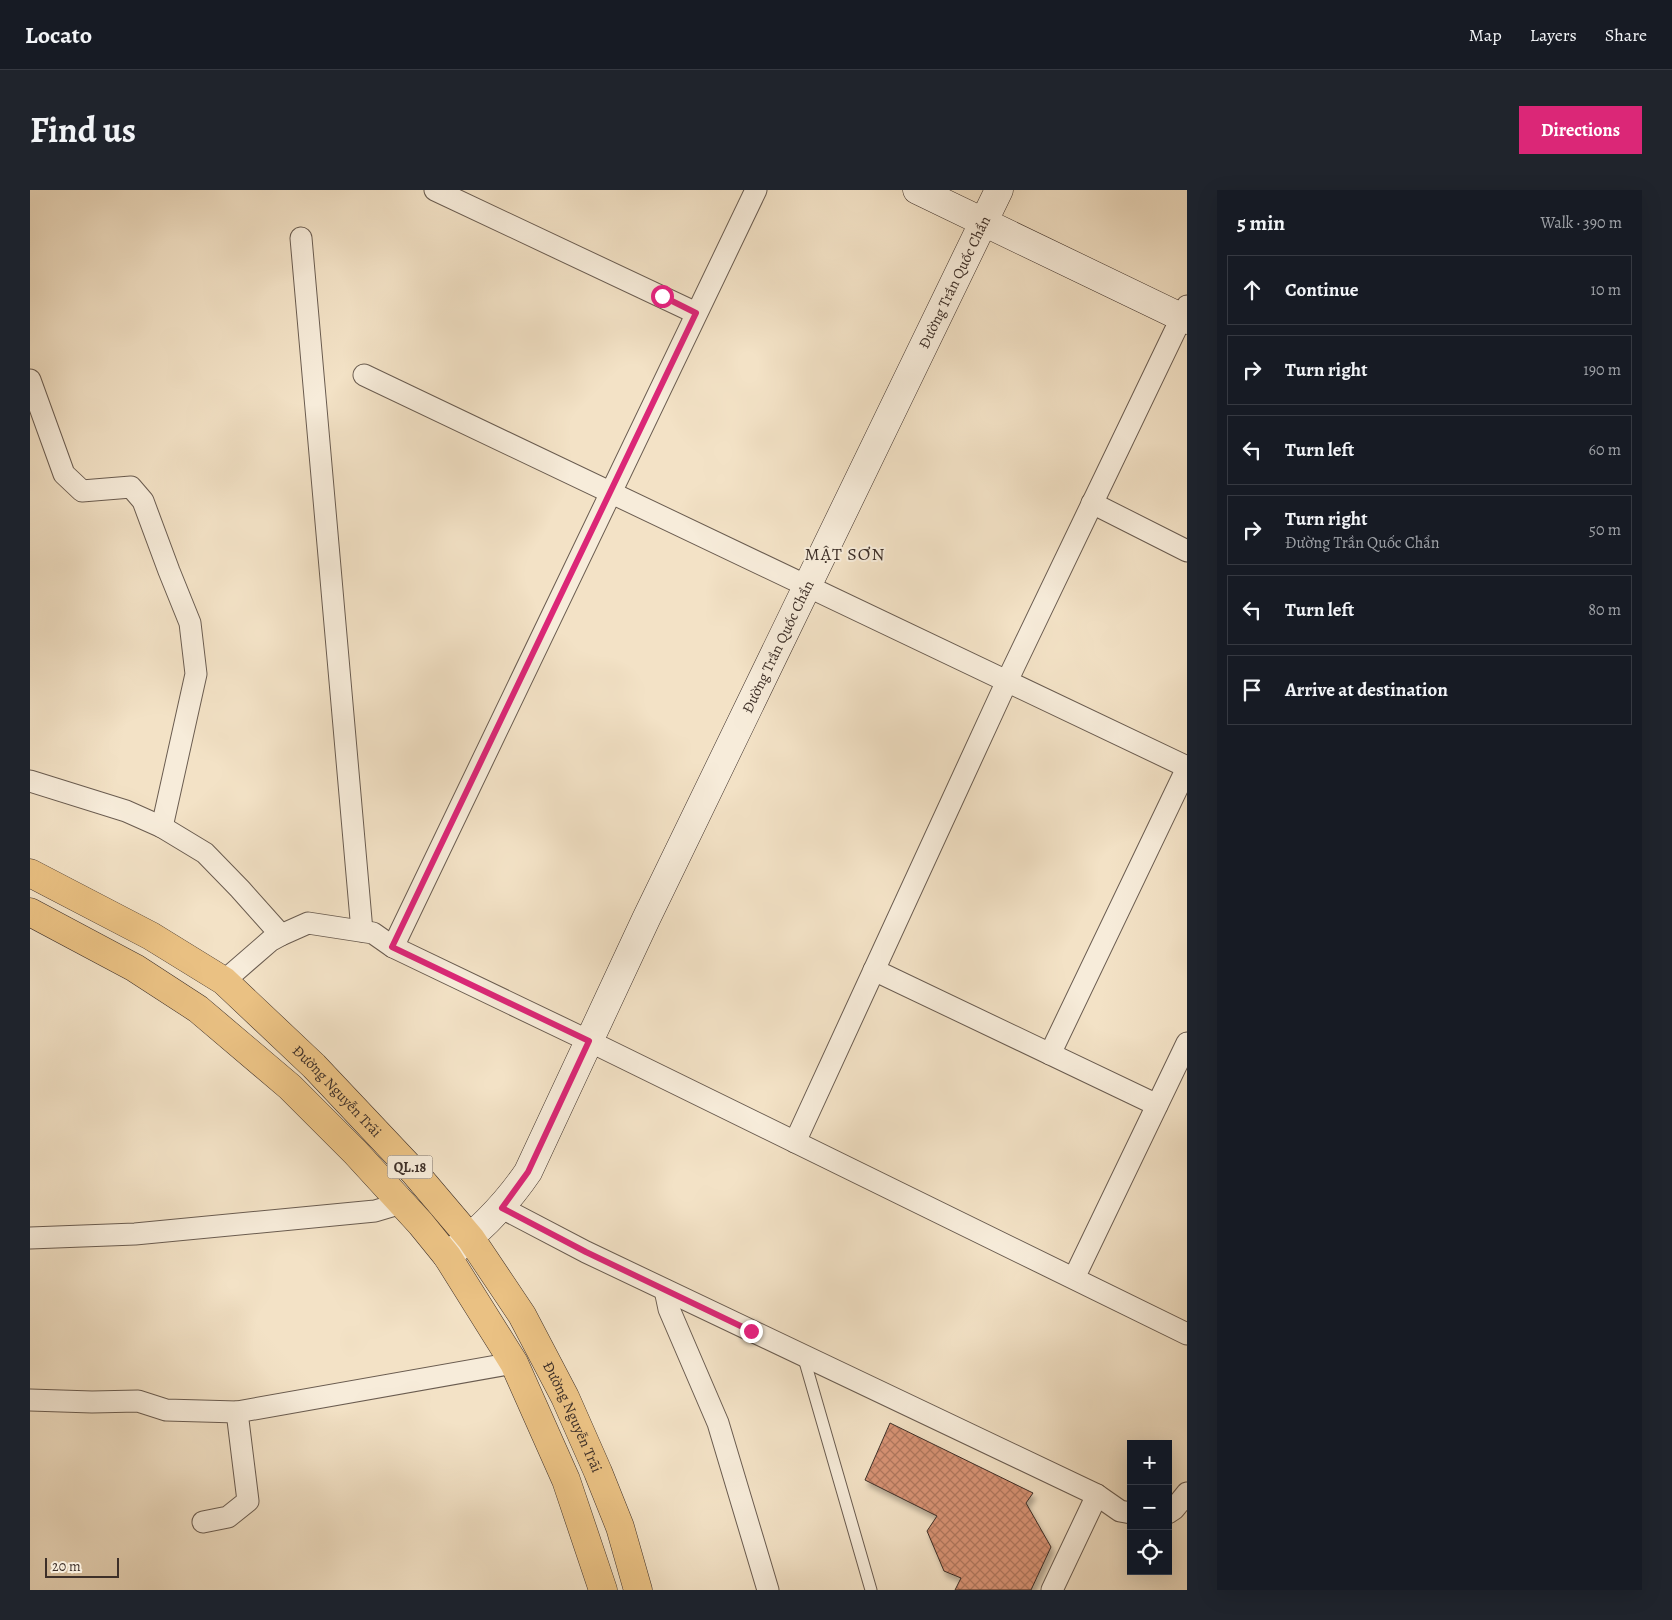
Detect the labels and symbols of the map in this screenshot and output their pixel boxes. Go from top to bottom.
street label: Đường Trần Quốc Chẩn [914,212,995,352]
route start [651,285,674,308]
district label: MẬT SƠN [805,542,885,566]
street label: Đường Trần Quốc Chẩn [737,577,819,716]
street label: Đường Nguyễn Trãi [288,1041,386,1141]
road number: QL.18 [388,1156,432,1179]
route end [740,1320,763,1343]
street label: Đường Nguyễn Trãi [538,1358,607,1476]
scale bar [45,1555,119,1578]

